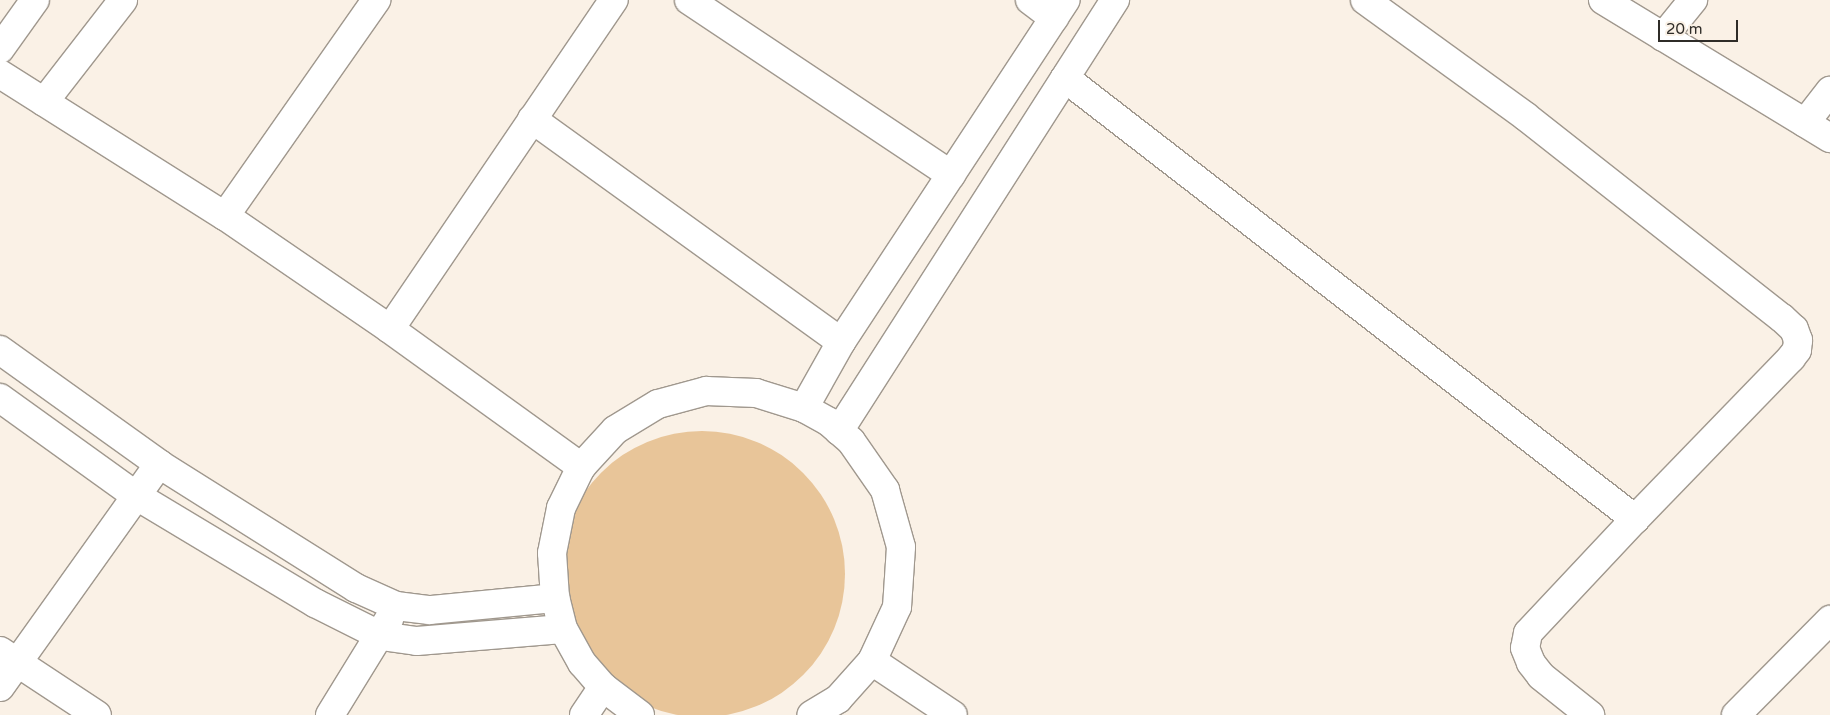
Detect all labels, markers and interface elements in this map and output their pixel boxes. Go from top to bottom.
scale bar [1660,10,1740,42]
text: 20 m [1666,20,1703,38]

